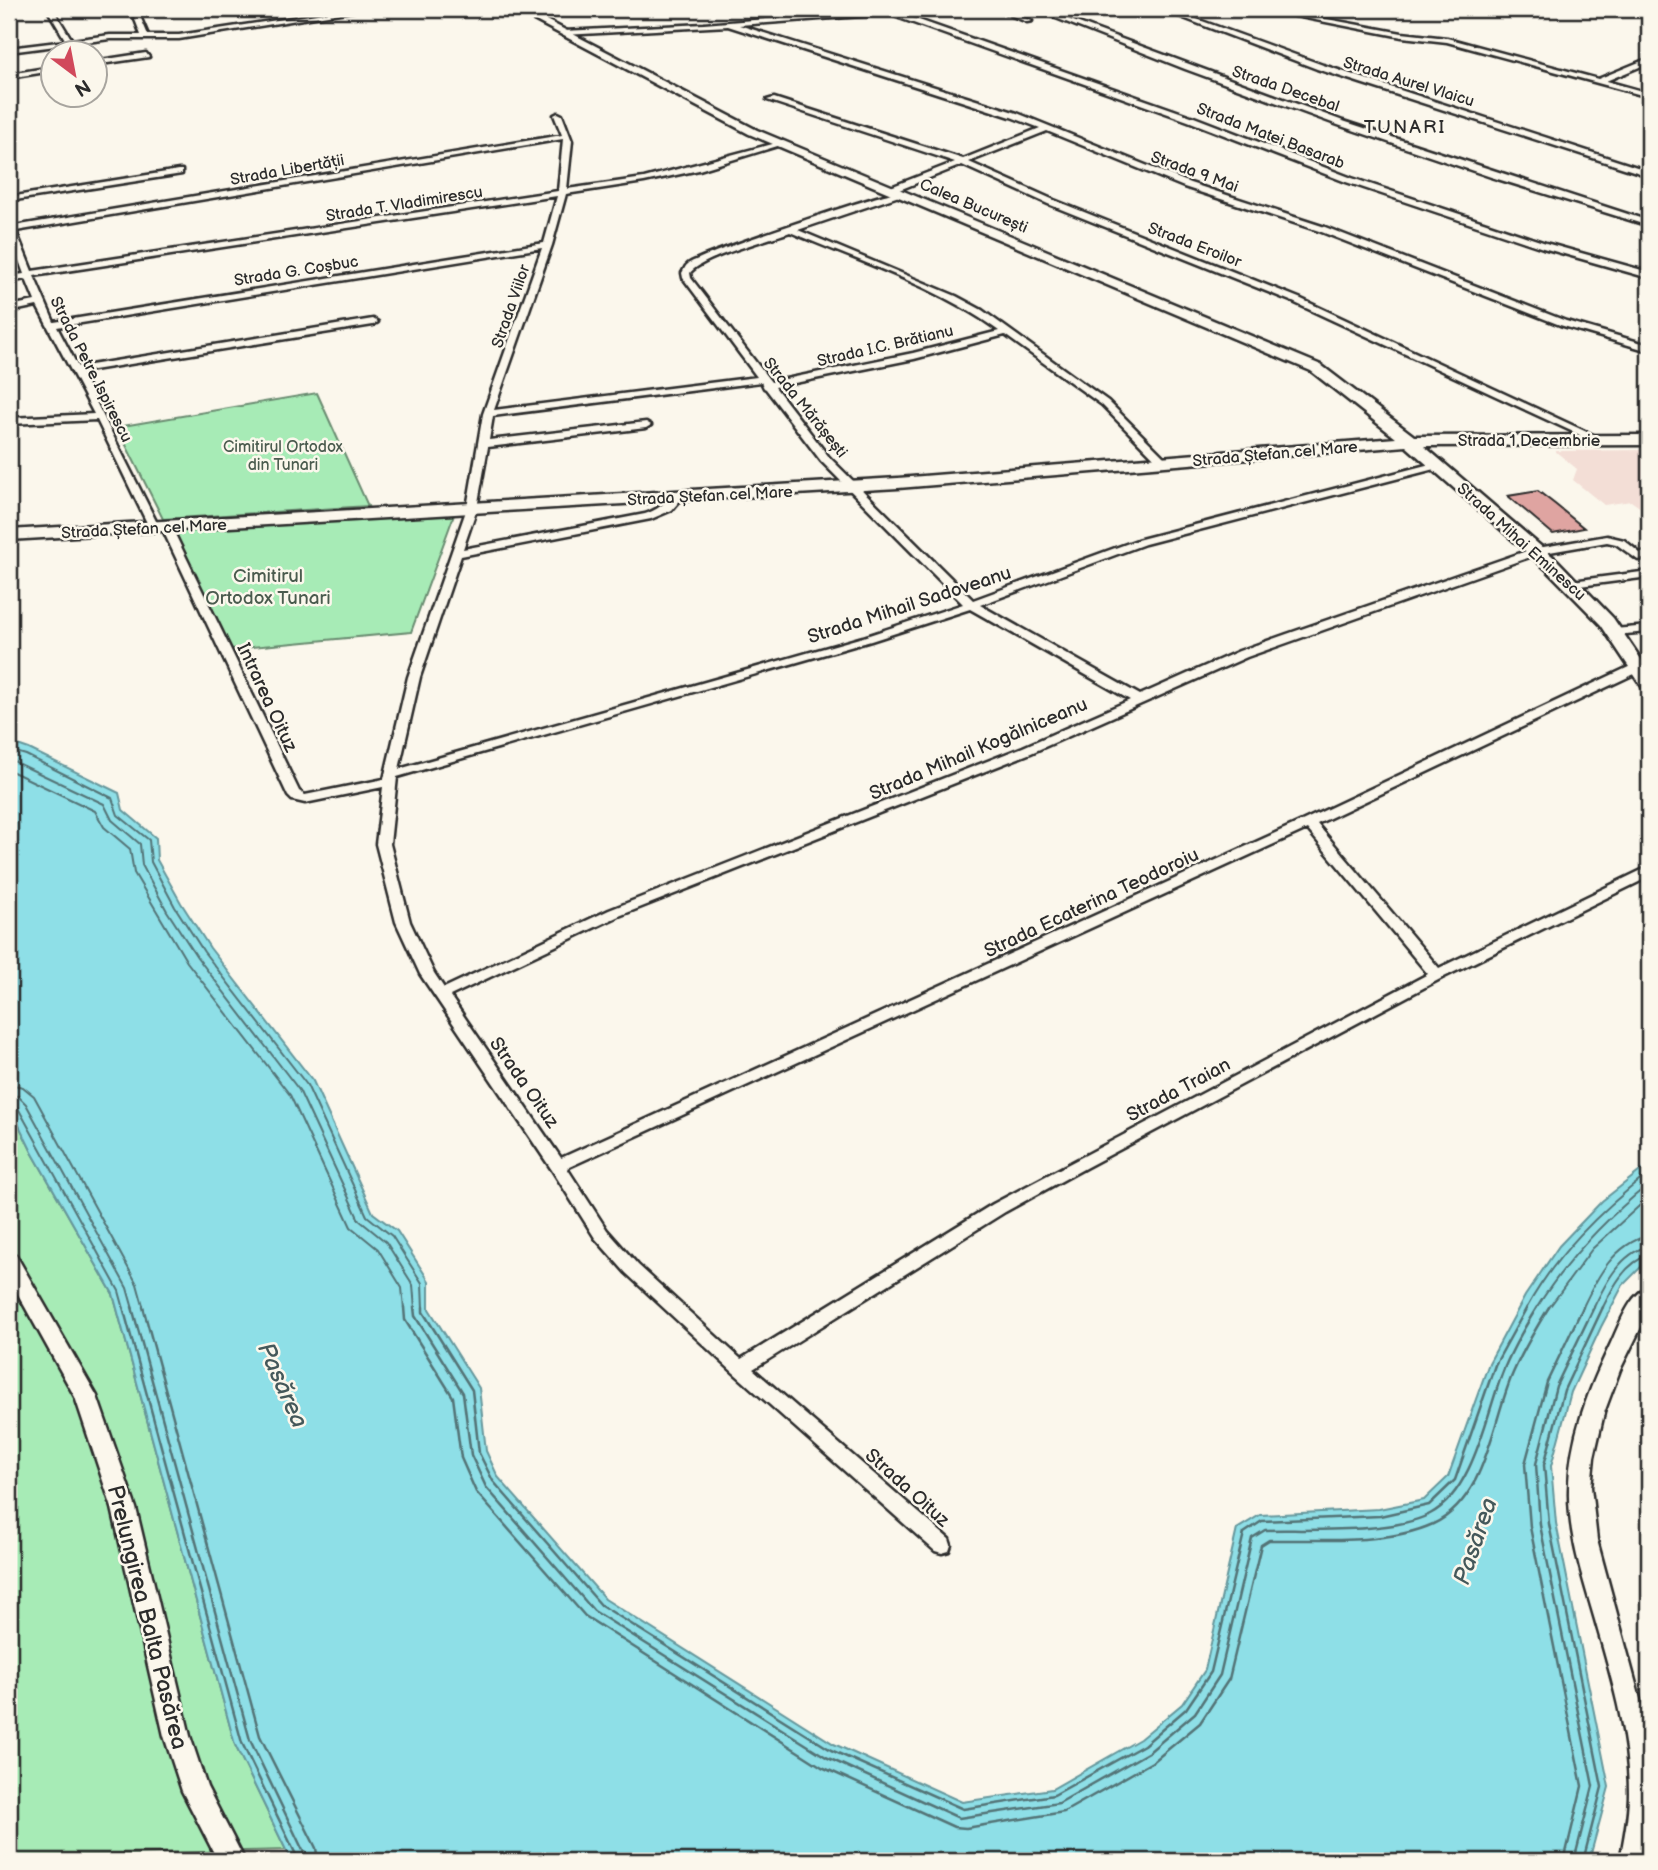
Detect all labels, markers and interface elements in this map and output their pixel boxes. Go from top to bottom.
north arrow [38,38,108,108]
street label: Strada Aurel Vlaicu [1341,53,1476,111]
street label: Strada Decebal [1229,62,1342,117]
text: N [70,74,94,101]
street label: Strada Matei Basarab [1194,99,1347,173]
district label: TUNARI [1364,116,1446,139]
street label: Strada 9 Mai [1148,148,1241,197]
street label: Strada Libertății [229,151,346,190]
street label: Calea București [917,175,1030,238]
street label: Strada T. Vladimirescu [324,183,484,226]
street label: Strada Eroilor [1145,219,1244,272]
street label: Strada G. Coșbuc [233,252,360,291]
street label: Strada Viilor [488,262,535,351]
street label: Strada Petre Ispirescu [46,294,136,446]
street label: Strada I.C. Brătianu [815,322,955,371]
street label: Strada Mărășești [759,354,851,462]
street label: Strada 1 Decembrie [1458,432,1601,451]
park label: Cimitirul Ortodox din Tunari [223,438,344,475]
street label: Strada Ștefan cel Mare [1192,438,1359,471]
street label: Strada Mihai Eminescu [1453,479,1589,605]
street label: Strada Ștefan cel Mare [627,483,794,510]
street label: Strada Ștefan cel Mare [61,516,228,543]
street label: Strada Mihail Sadoveanu [805,562,1014,649]
park label: Cimitirul Ortodox Tunari [205,565,331,610]
street label: Intrarea Oituz [231,639,302,757]
street label: Strada Mihail Kogălniceanu [866,693,1091,806]
street label: Strada Ecaterina Teodoroiu [981,843,1203,963]
street label: Strada Oituz [484,1033,564,1133]
street label: Strada Traian [1123,1053,1235,1127]
water label: Pasărea [251,1338,314,1432]
street label: Strada Oituz [860,1444,955,1533]
street label: Prelungirea Balta Pasărea [101,1482,193,1752]
water label: Pasărea [1447,1494,1504,1588]

